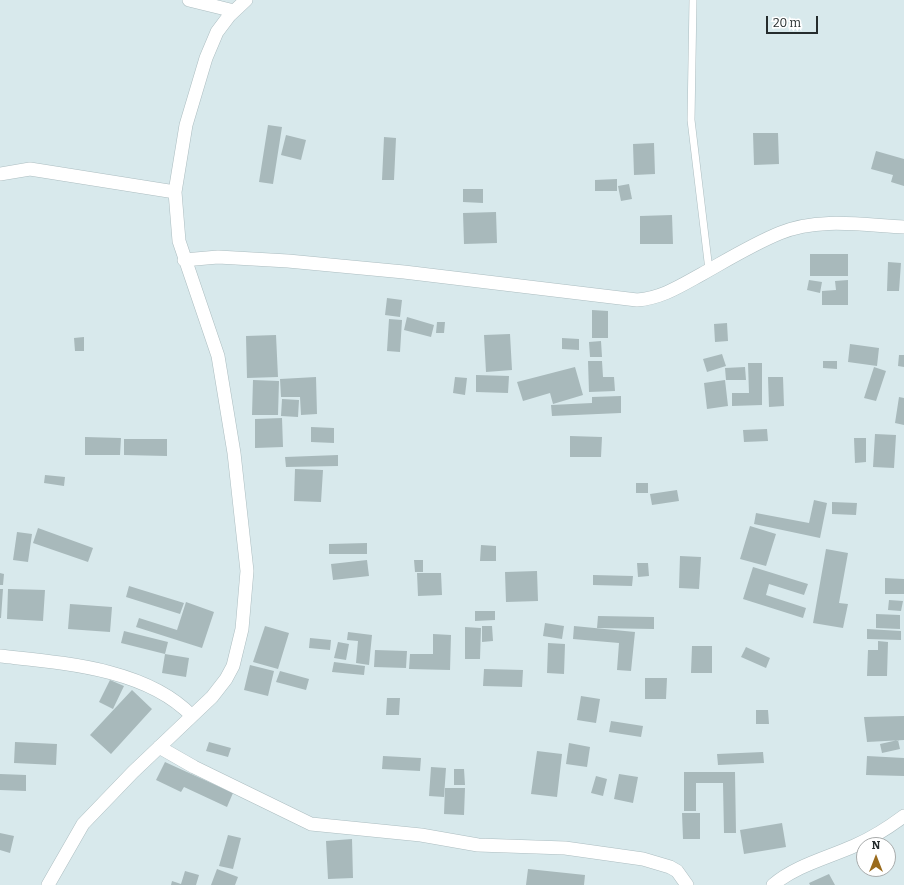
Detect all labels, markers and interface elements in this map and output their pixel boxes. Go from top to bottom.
scale bar [768,8,820,34]
text: 20 m [773,16,801,30]
north arrow [856,837,896,877]
text: N [872,839,880,852]

